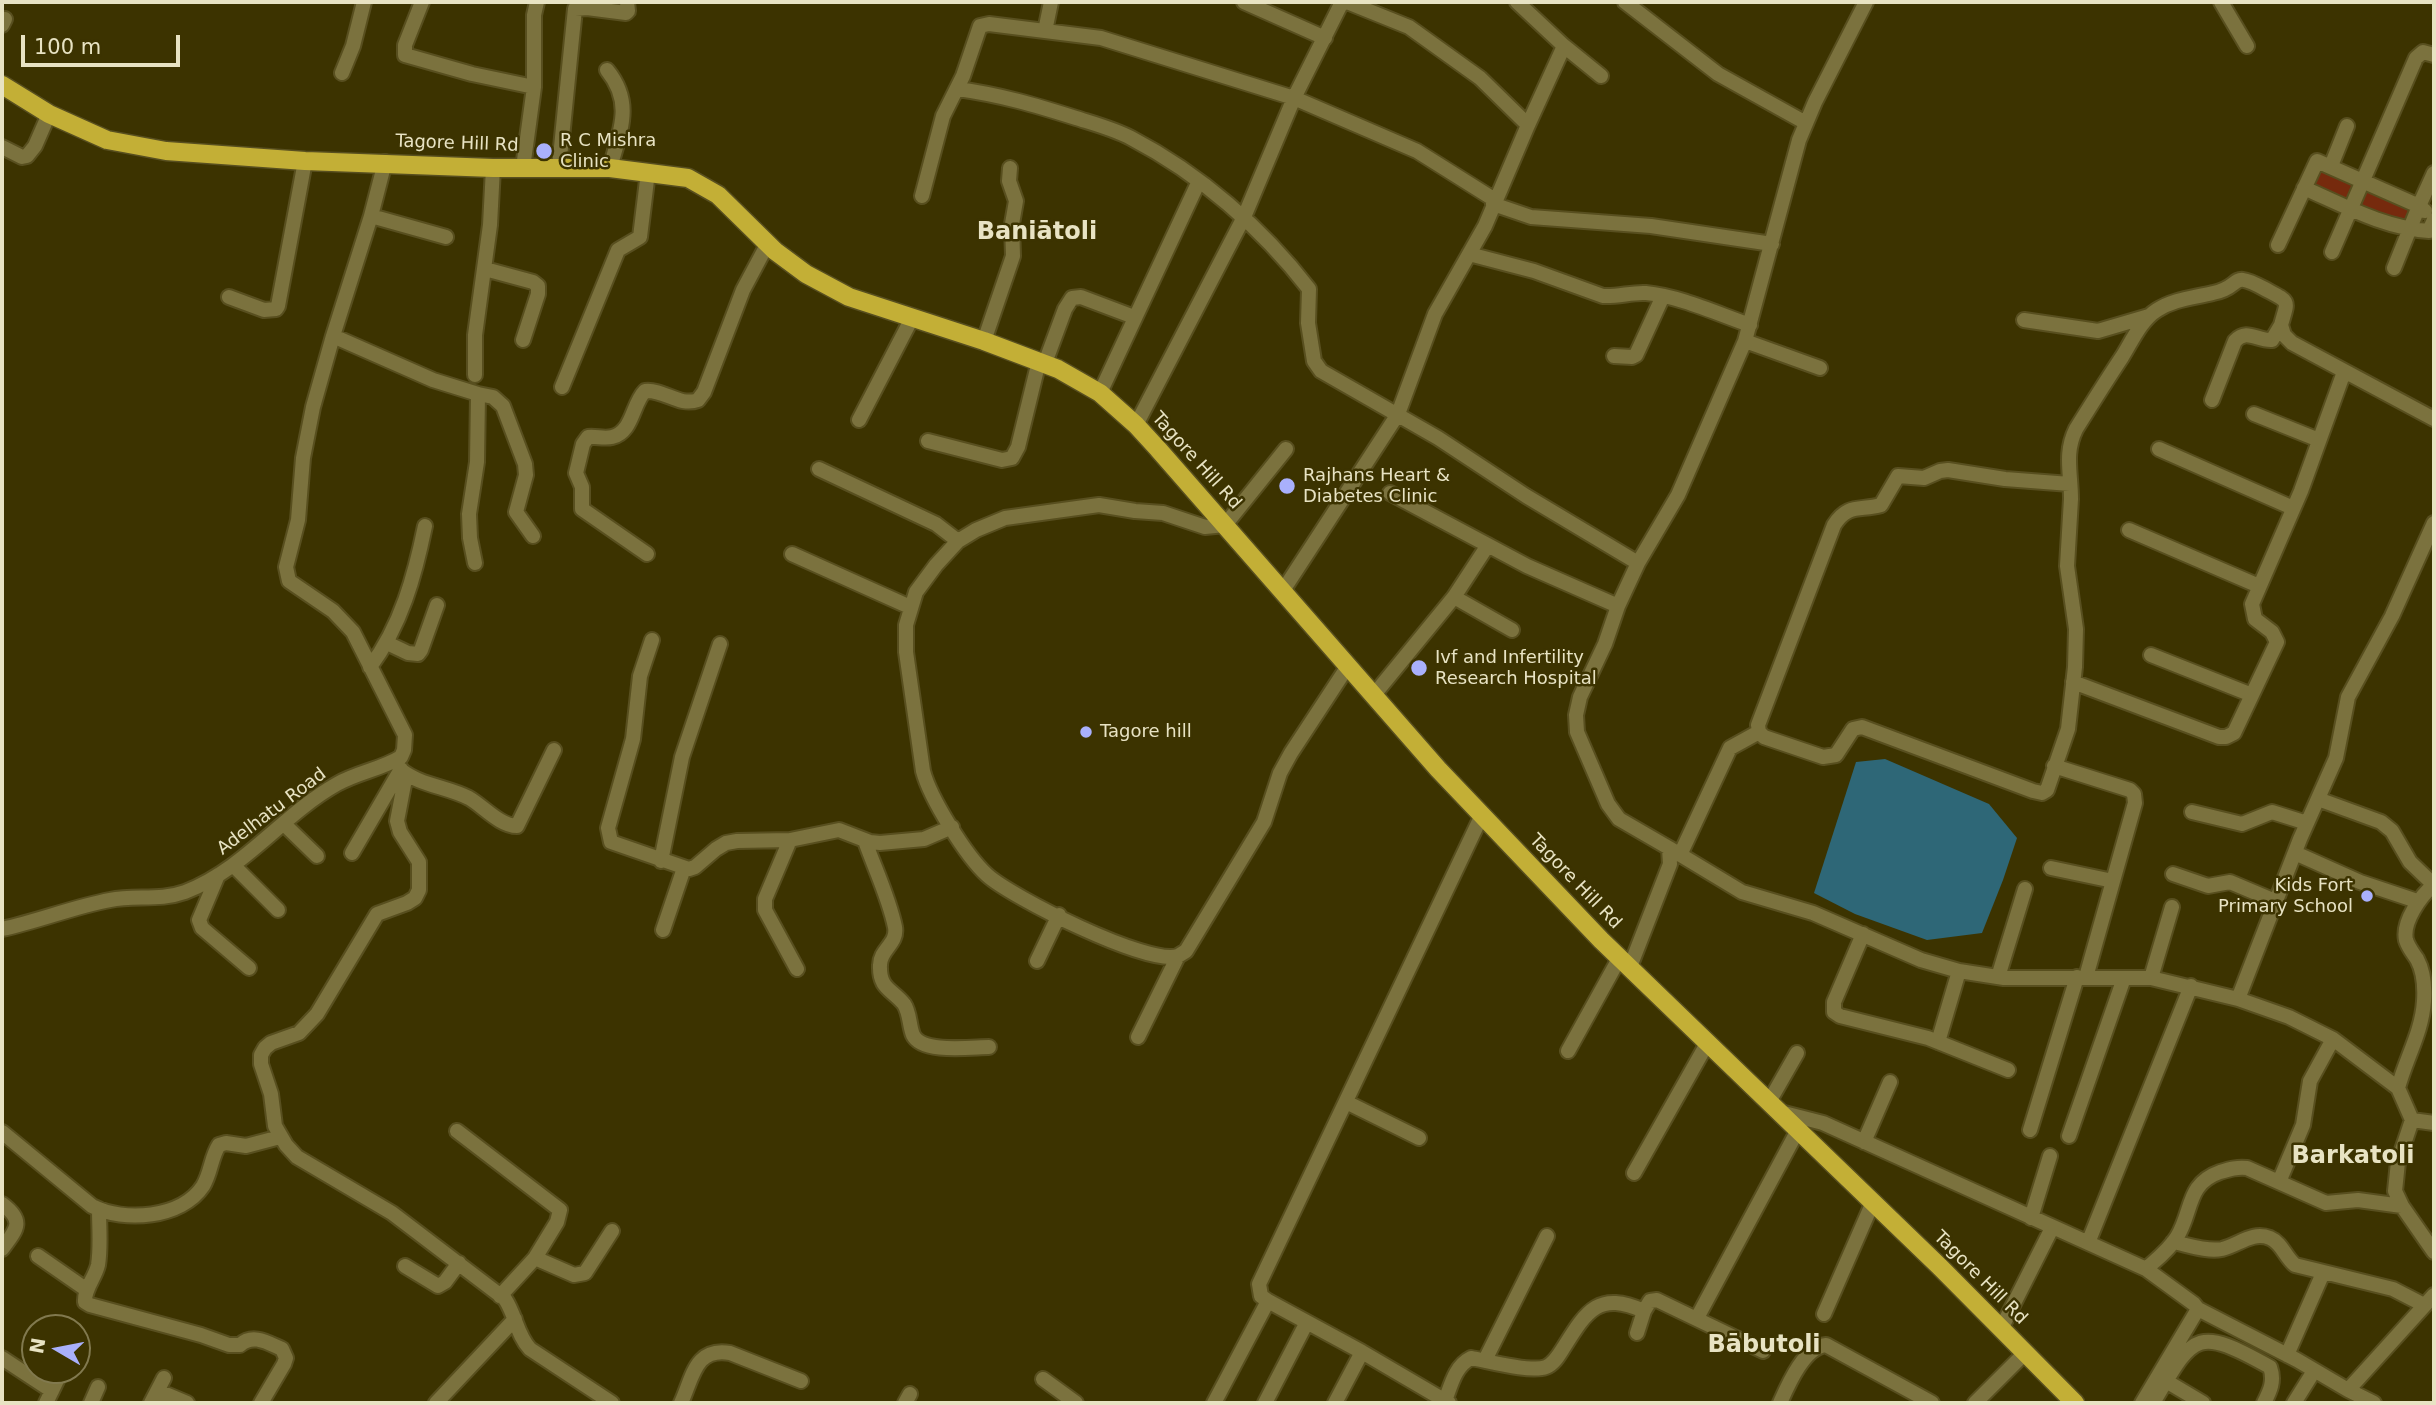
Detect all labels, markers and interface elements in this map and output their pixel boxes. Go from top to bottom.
scale bar [24,21,184,65]
text: 100 m [34,35,101,59]
place label: R C Mishra Clinic [560,130,656,172]
street label: Tagore Hill Rd [395,131,519,157]
marker: R C Mishra Clinic [534,141,554,161]
district label: Baniātoli [977,219,1097,247]
street label: Tagore Hill Rd [1147,408,1245,514]
place label: Rajhans Heart & Diabetes Clinic [1303,465,1450,508]
marker: Rajhans Heart & Diabetes Clinic [1277,476,1297,496]
place label: Ivf and Infertility Research Hospital [1435,647,1597,690]
marker: Ivf and Infertility Research Hospital [1409,658,1429,678]
place label: Tagore hill [1100,721,1192,743]
marker: Tagore hill [1078,724,1094,740]
street label: Adelhatu Road [213,764,331,860]
street label: Tagore Hill Rd [1524,830,1626,934]
place label: Kids Fort Primary School [2218,875,2353,917]
marker: Kids Fort Primary School [2359,888,2375,904]
district label: Barkatoli [2292,1143,2414,1171]
street label: Tagore Hill Rd [1929,1227,2031,1329]
north arrow [21,1314,91,1384]
district label: Bābutoli [1707,1332,1821,1360]
text: N [25,1336,50,1355]

